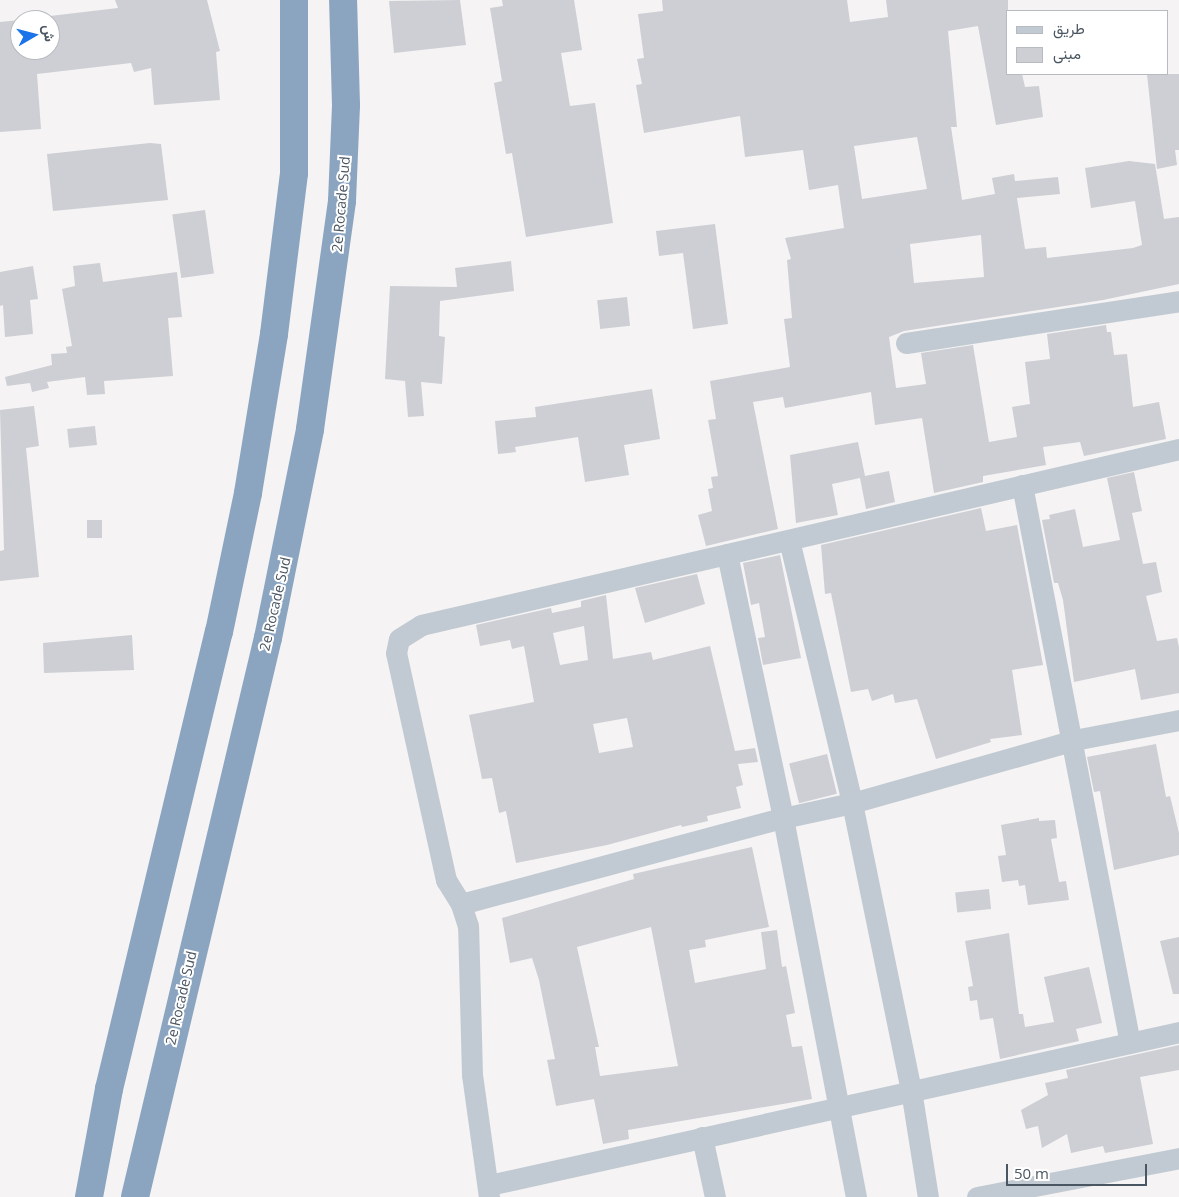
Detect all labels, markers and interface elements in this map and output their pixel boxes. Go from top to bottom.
north arrow [10,10,60,60]
legend [1006,10,1169,75]
text: طريق [1053,18,1085,38]
text: ش [39,23,60,43]
text: مبنى [1053,43,1081,63]
street label: 2e Rocade Sud [328,155,354,253]
street label: 2e Rocade Sud [256,555,294,653]
street label: 2e Rocade Sud [162,949,200,1047]
scale bar [1009,1154,1150,1186]
text: 50 m [1014,1163,1049,1183]

